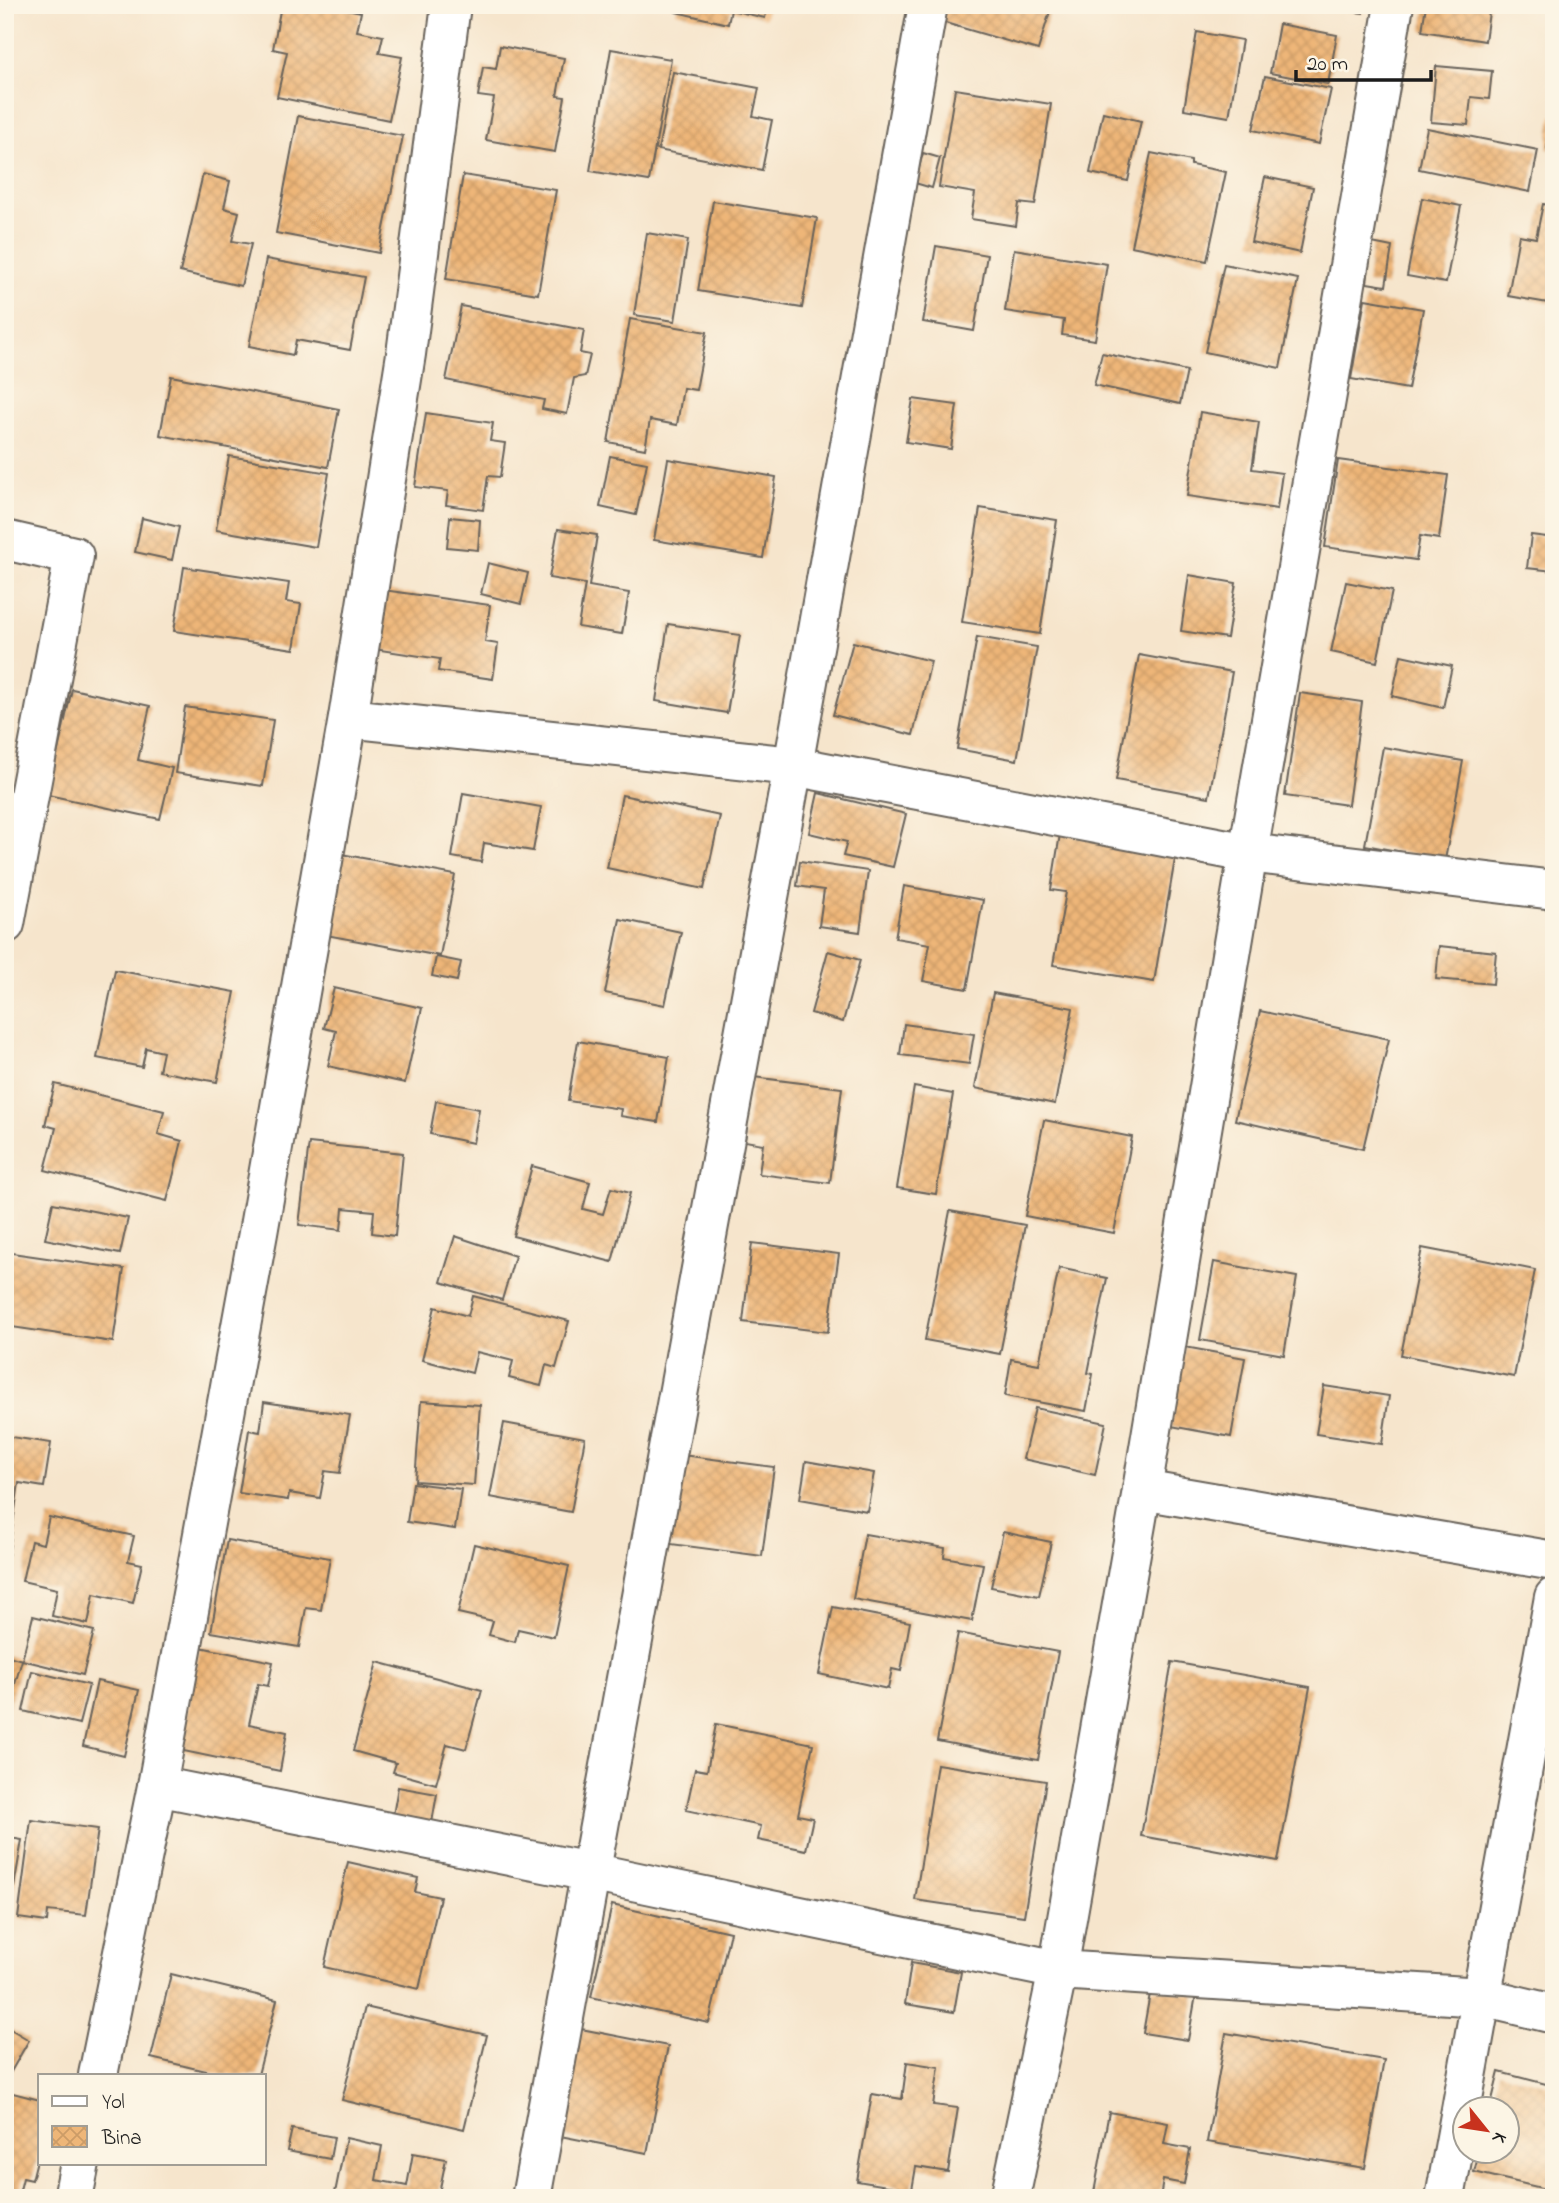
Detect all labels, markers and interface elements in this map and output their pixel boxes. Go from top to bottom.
scale bar [1296,38,1431,82]
text: 20 m [1307,50,1348,80]
legend [38,2074,266,2164]
text: Yol [102,2088,125,2118]
north arrow [1450,2094,1520,2164]
text: Bina [101,2124,142,2154]
text: K [1484,2127,1513,2149]

